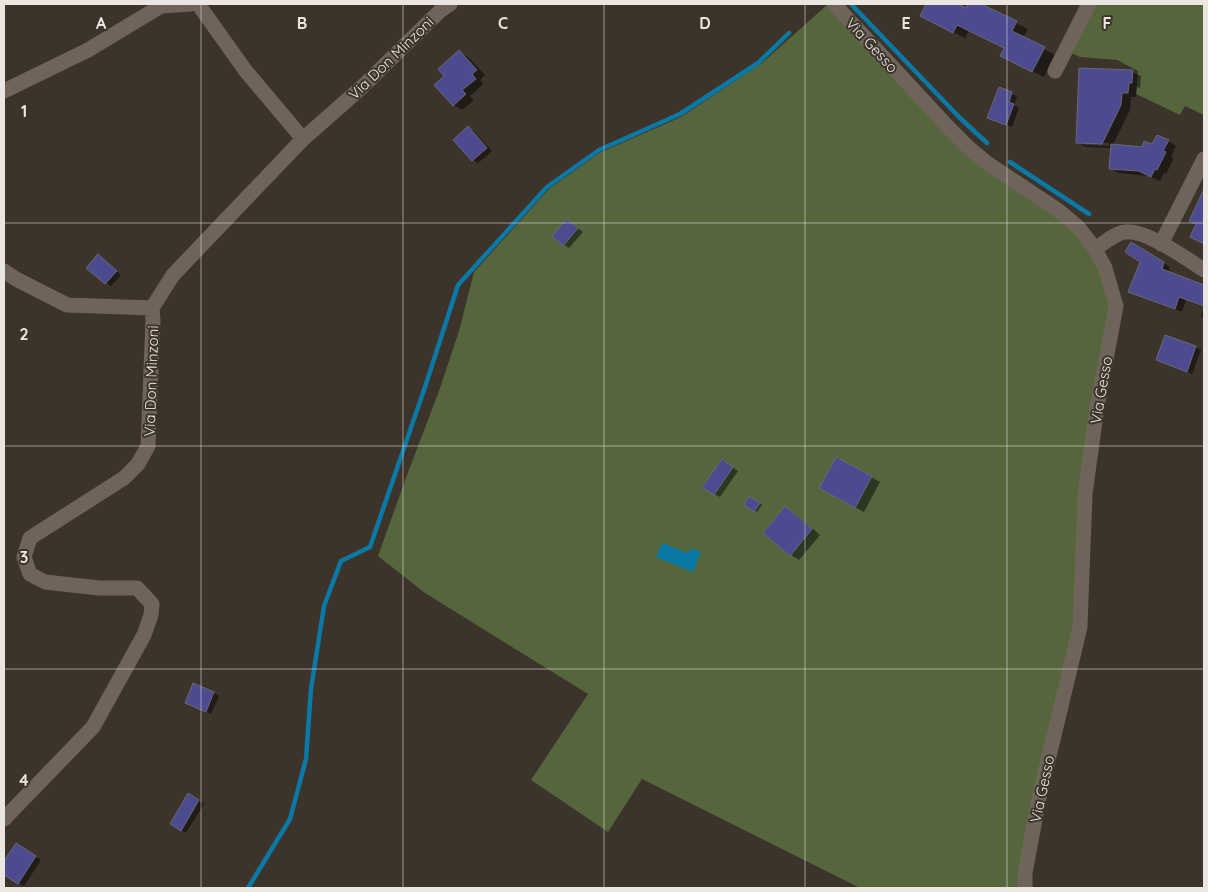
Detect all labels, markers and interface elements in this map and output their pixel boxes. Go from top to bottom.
street label: Via Don Minzoni [344,12,438,104]
text: A [96,13,107,33]
text: B [297,13,307,33]
text: C [498,13,508,33]
text: D [699,13,711,33]
text: E [901,13,911,33]
text: F [1103,13,1112,33]
street label: Via Gesso [842,14,902,76]
text: 1 [21,101,27,121]
text: 2 [19,324,29,344]
street label: Via Don Minzoni [140,325,162,437]
street label: Via Gesso [1086,355,1116,425]
text: 3 [20,547,28,567]
street label: Via Gesso [1026,754,1058,824]
text: 4 [19,770,29,790]

